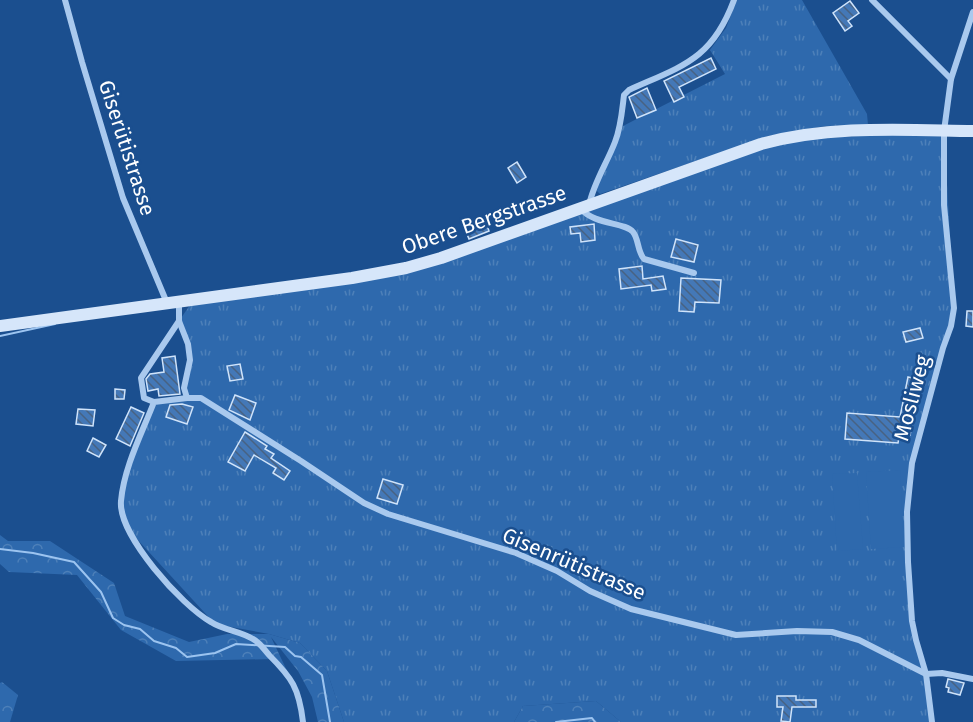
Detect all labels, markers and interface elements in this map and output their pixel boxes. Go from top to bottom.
street label: Giserütistrasse [93,77,161,219]
street label: Obere Bergstrasse [398,180,570,260]
street label: Mosliweg [888,352,936,444]
street label: Gisenrütistrasse [498,522,650,606]

